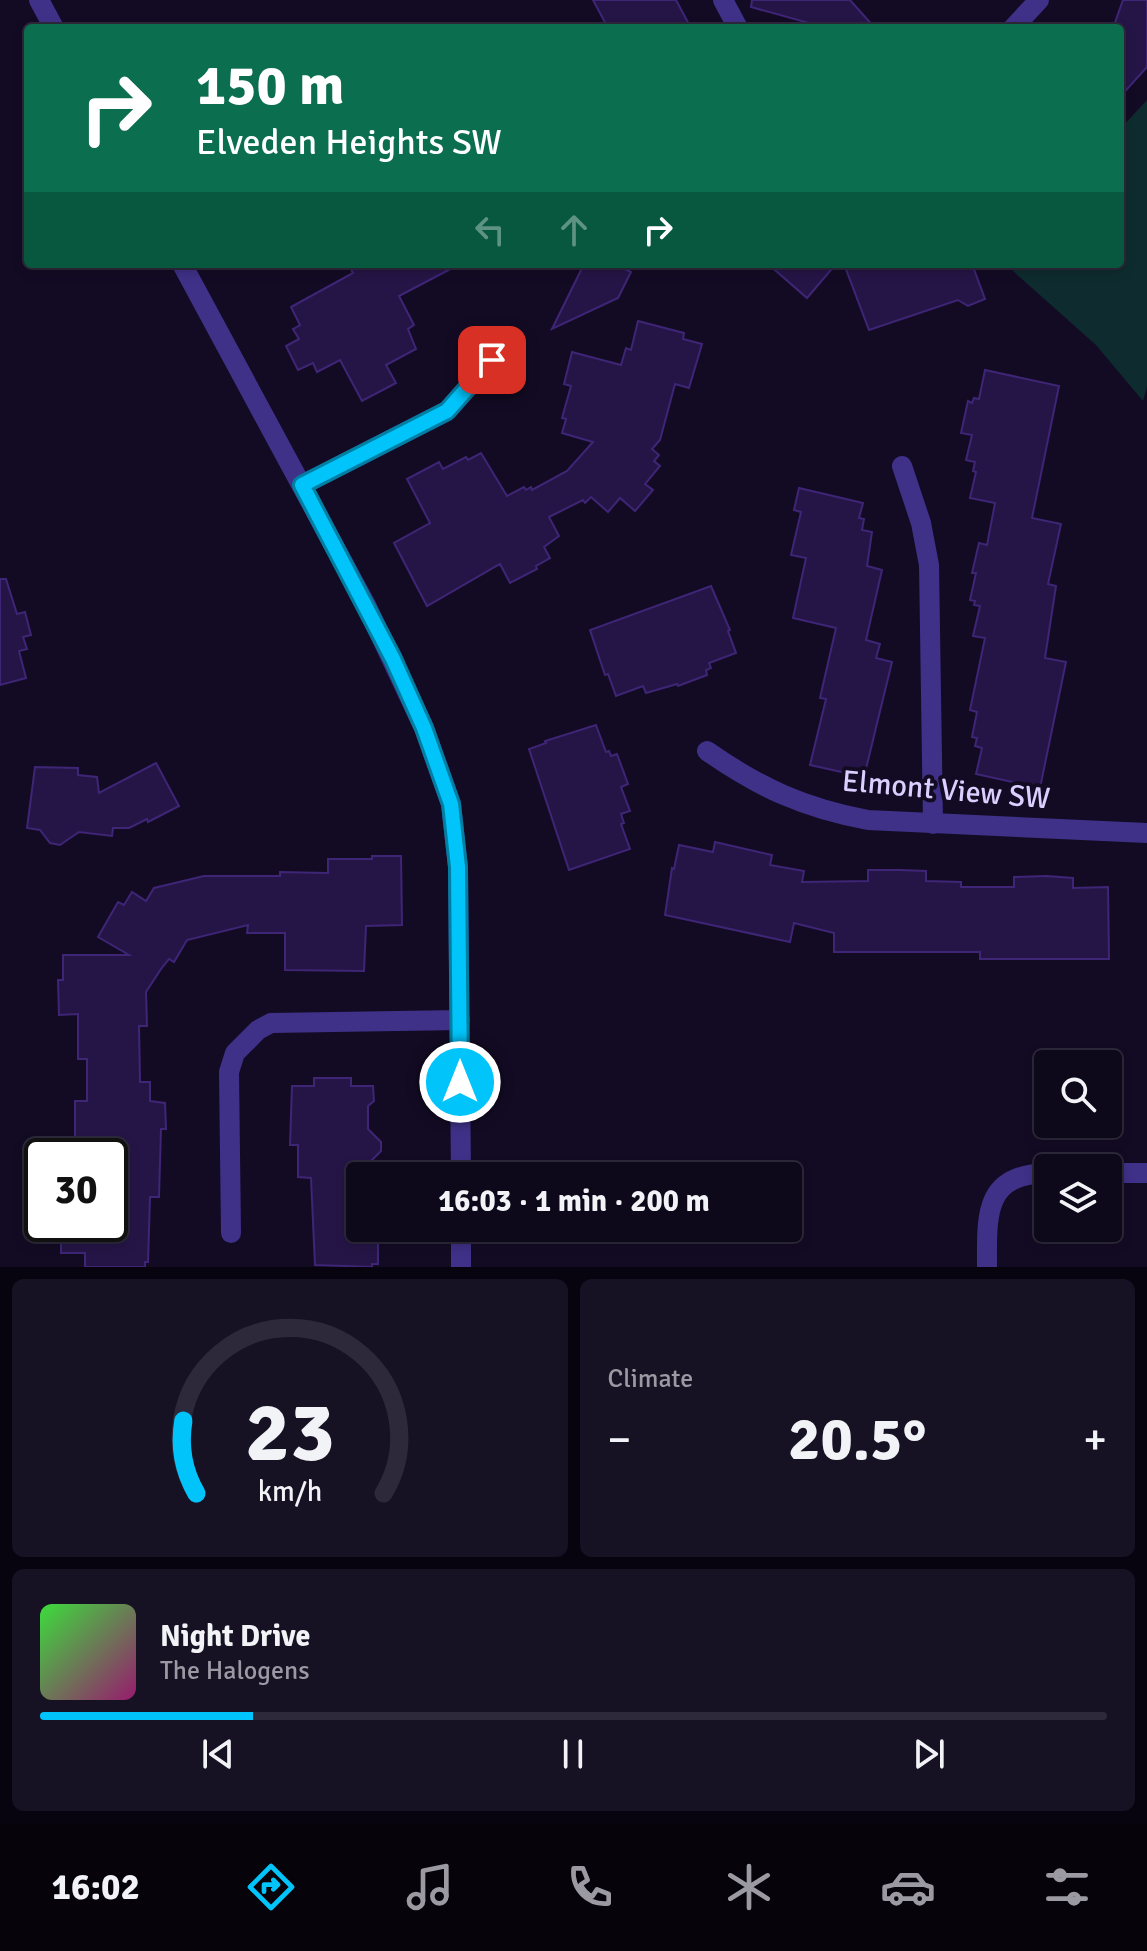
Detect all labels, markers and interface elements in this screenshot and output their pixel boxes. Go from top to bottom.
text: 150 m [196,51,344,120]
icon: right [64,56,168,160]
text: Elveden Heights SW [196,120,502,165]
icon: left [468,208,512,252]
icon: ahead [552,208,596,252]
icon: right [636,208,680,252]
pin [458,326,526,394]
icon: arrive [470,338,514,382]
street label: Elmont View SW [840,762,1052,818]
position arrow [418,1040,502,1124]
map controls [1034,1050,1122,1242]
button: search [1034,1050,1122,1138]
speed limit sign: 30 [24,1138,128,1242]
button: layers [1034,1154,1122,1242]
text: 16:03 · 1 min · 200 m [438,1183,710,1220]
text: Climate [608,1363,693,1395]
text: 23 [245,1382,335,1484]
text: 20.5° [788,1403,926,1477]
text: − [608,1413,631,1467]
text: + [1083,1413,1107,1467]
text: km/h [257,1474,322,1509]
text: Night Drive [160,1618,310,1655]
text: The Halogens [160,1655,310,1687]
icon: previous [196,1732,240,1776]
icon: pause [551,1732,595,1776]
icon: next [907,1732,951,1776]
icon: directions [243,1859,299,1915]
icon: music [402,1859,458,1915]
icon: phone [562,1859,618,1915]
icon: climate [721,1859,777,1915]
icon: car [880,1859,936,1915]
icon: filters [1039,1859,1095,1915]
text: 16:02 [52,1865,140,1910]

